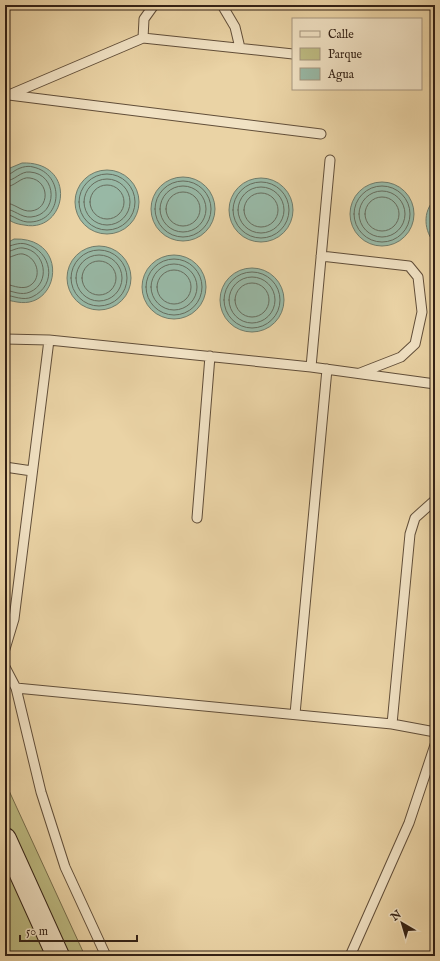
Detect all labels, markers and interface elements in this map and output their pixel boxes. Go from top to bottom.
legend [292,18,422,90]
text: Calle [328,27,354,42]
text: Parque [328,47,363,63]
text: Agua [327,67,355,82]
north arrow [382,903,422,943]
text: N [388,907,405,925]
scale bar [20,917,137,943]
text: 50 m [26,924,48,939]

